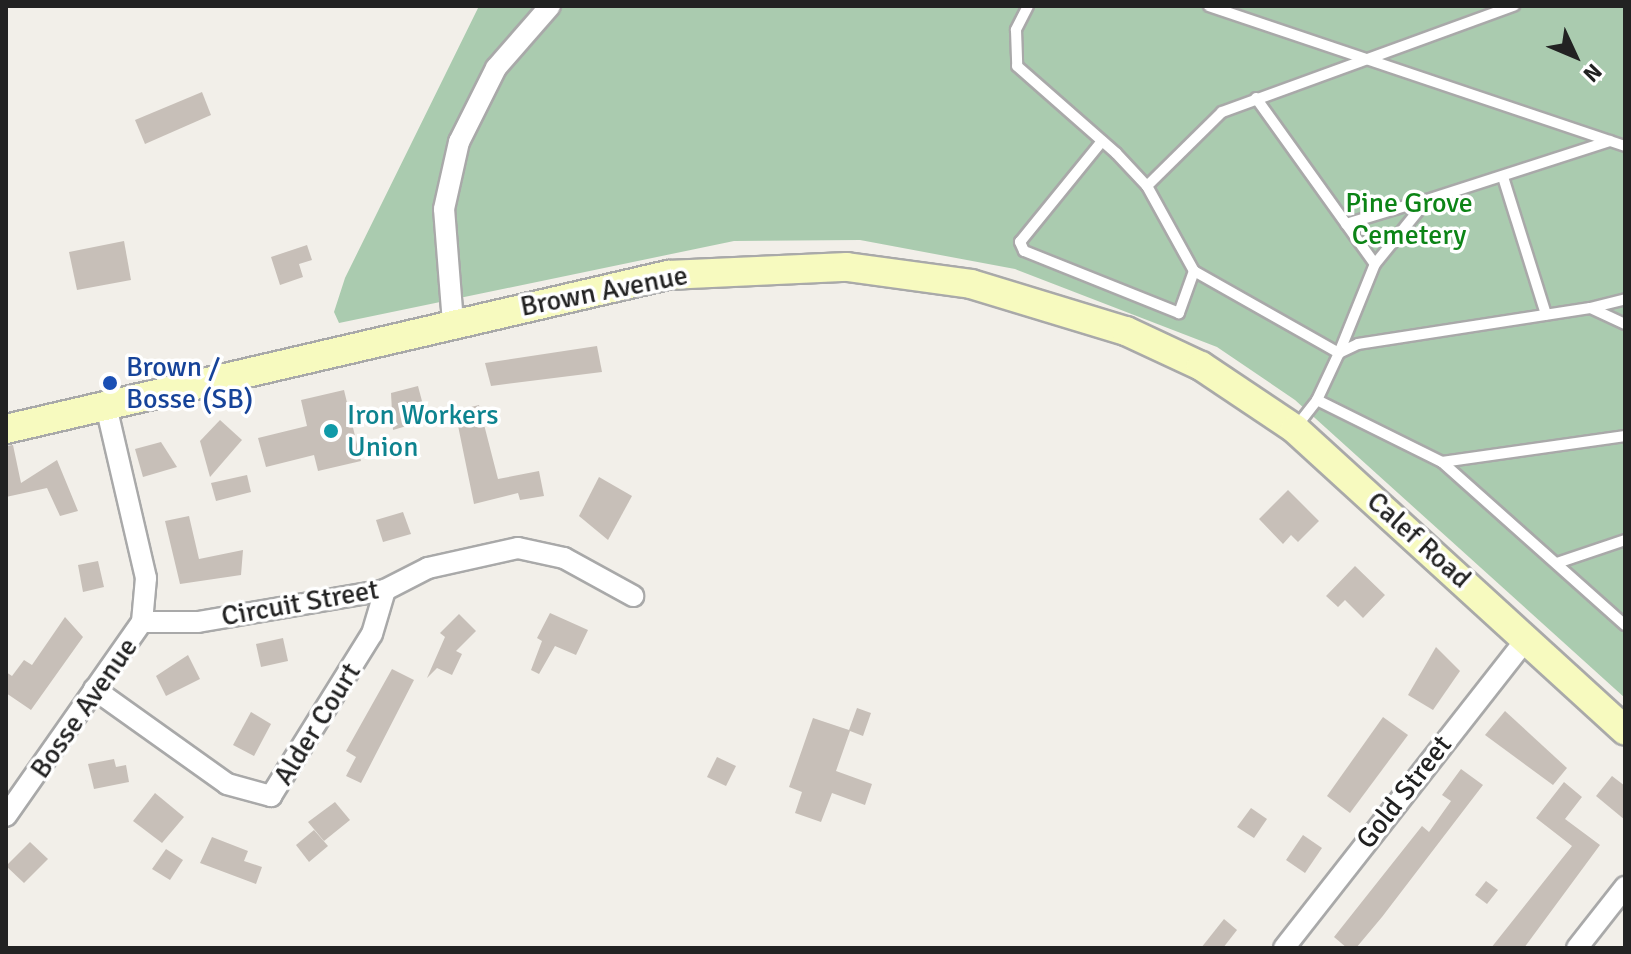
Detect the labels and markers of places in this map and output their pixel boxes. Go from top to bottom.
place label: Brown / Bosse (SB) [126,350,253,416]
marker: Brown / Bosse (SB) [101,374,119,392]
place label: Iron Workers Union [347,398,499,464]
marker: Iron Workers Union [322,422,340,440]

